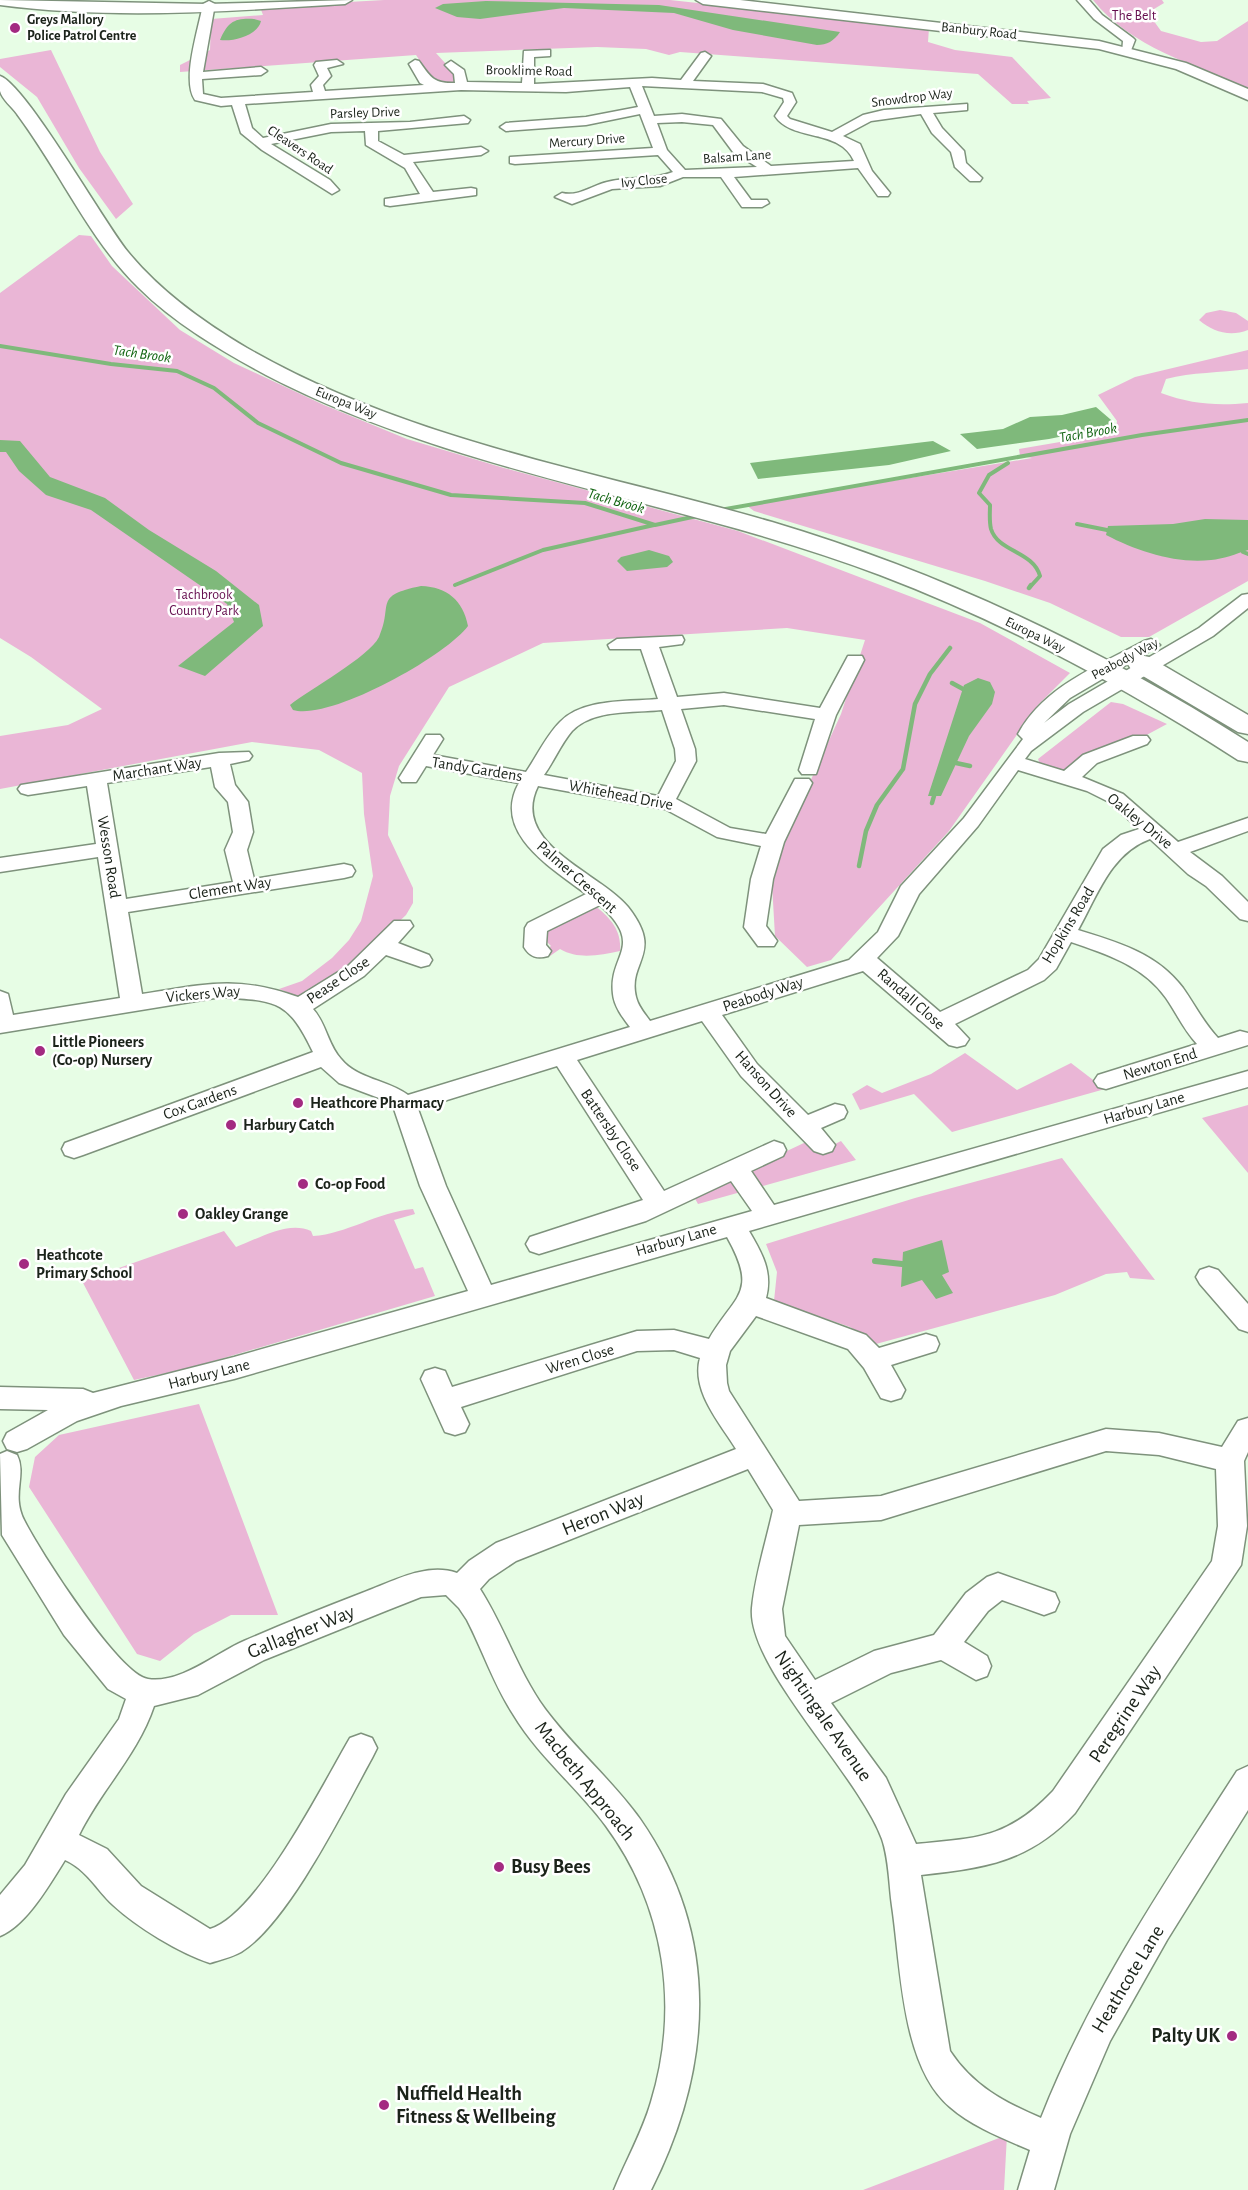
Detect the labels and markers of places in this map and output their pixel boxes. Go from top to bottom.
place label: Greys Mallory Police Patrol Centre [27,13,137,43]
marker: Greys Mallory Police Patrol Centre [8,21,22,35]
place label: Little Pioneers (Co-op) Nursery [52,1034,153,1069]
marker: Little Pioneers (Co-op) Nursery [33,1044,47,1058]
place label: Heathcore Pharmacy [310,1095,445,1112]
marker: Heathcore Pharmacy [291,1096,305,1110]
place label: Harbury Catch [243,1117,335,1134]
marker: Harbury Catch [224,1118,238,1132]
place label: Co-op Food [315,1176,386,1192]
marker: Co-op Food [296,1177,310,1191]
place label: Oakley Grange [195,1206,289,1223]
marker: Oakley Grange [176,1207,190,1221]
place label: Heathcote Primary School [36,1247,133,1282]
marker: Heathcote Primary School [17,1257,31,1271]
place label: Busy Bees [511,1857,591,1877]
marker: Busy Bees [492,1860,506,1874]
place label: Palty UK [1151,2026,1220,2046]
marker: Palty UK [1225,2029,1239,2043]
place label: Nuffield Health Fitness & Wellbeing [396,2084,556,2127]
marker: Nuffield Health Fitness & Wellbeing [377,2098,391,2112]

